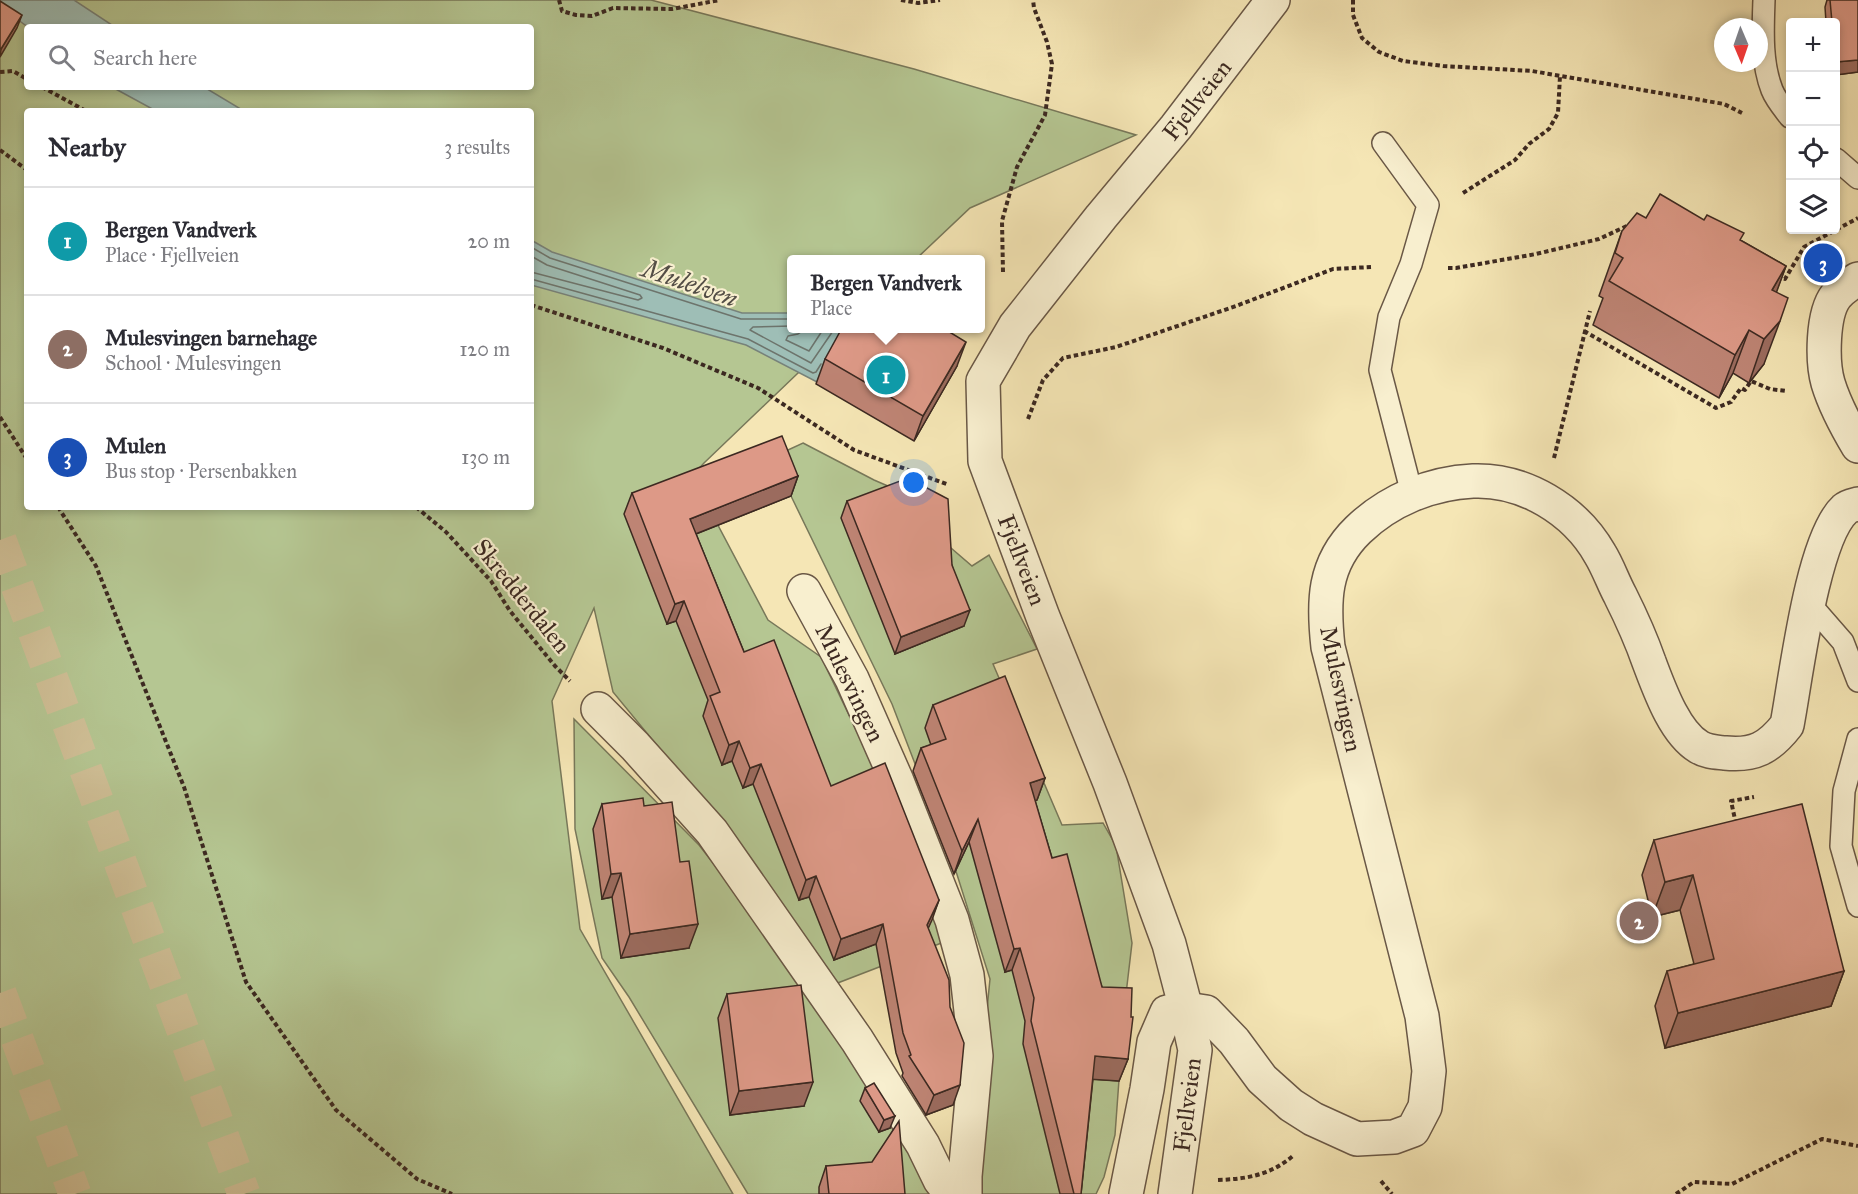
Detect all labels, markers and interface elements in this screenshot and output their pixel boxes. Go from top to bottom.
north arrow [1714,18,1768,72]
map controls [1786,18,1840,234]
button: + [1786,18,1840,72]
search box [24,24,534,90]
icon: search [45,41,78,74]
text: Search here [93,44,197,71]
street label: Fjellveien [1156,53,1238,147]
button: − [1786,72,1840,126]
button: locate [1786,126,1840,180]
text: Nearby [48,131,126,163]
text: 3 results [444,135,510,159]
button: layers [1786,180,1840,234]
text: Bergen Vandverk [105,216,257,243]
text: 1 [64,229,71,253]
text: 20 m [467,229,510,253]
pin: 3 [1804,240,1842,286]
text: Place · Fjellveien [105,243,239,267]
water label: Mulelven [635,251,742,314]
popup [787,255,985,333]
text: Bergen Vandverk [810,269,962,296]
text: Place [810,296,852,320]
text: Mulesvingen barnehage [105,324,317,351]
text: 2 [63,337,72,361]
text: 120 m [459,337,510,361]
text: School · Mulesvingen [105,351,281,375]
pin: 1 [866,352,906,398]
text: Mulen [105,432,166,459]
text: 3 [64,445,72,469]
text: 130 m [461,445,510,469]
text: Bus stop · Persenbakken [105,459,297,483]
your location [899,468,928,497]
street label: Fjellveien [991,510,1053,610]
street label: Skredderdalen [467,533,577,659]
street label: Mulesvingen [809,619,892,747]
street label: Mulesvingen [1313,623,1369,755]
pin: 2 [1620,898,1658,944]
street label: Fjellveien [1166,1056,1208,1154]

